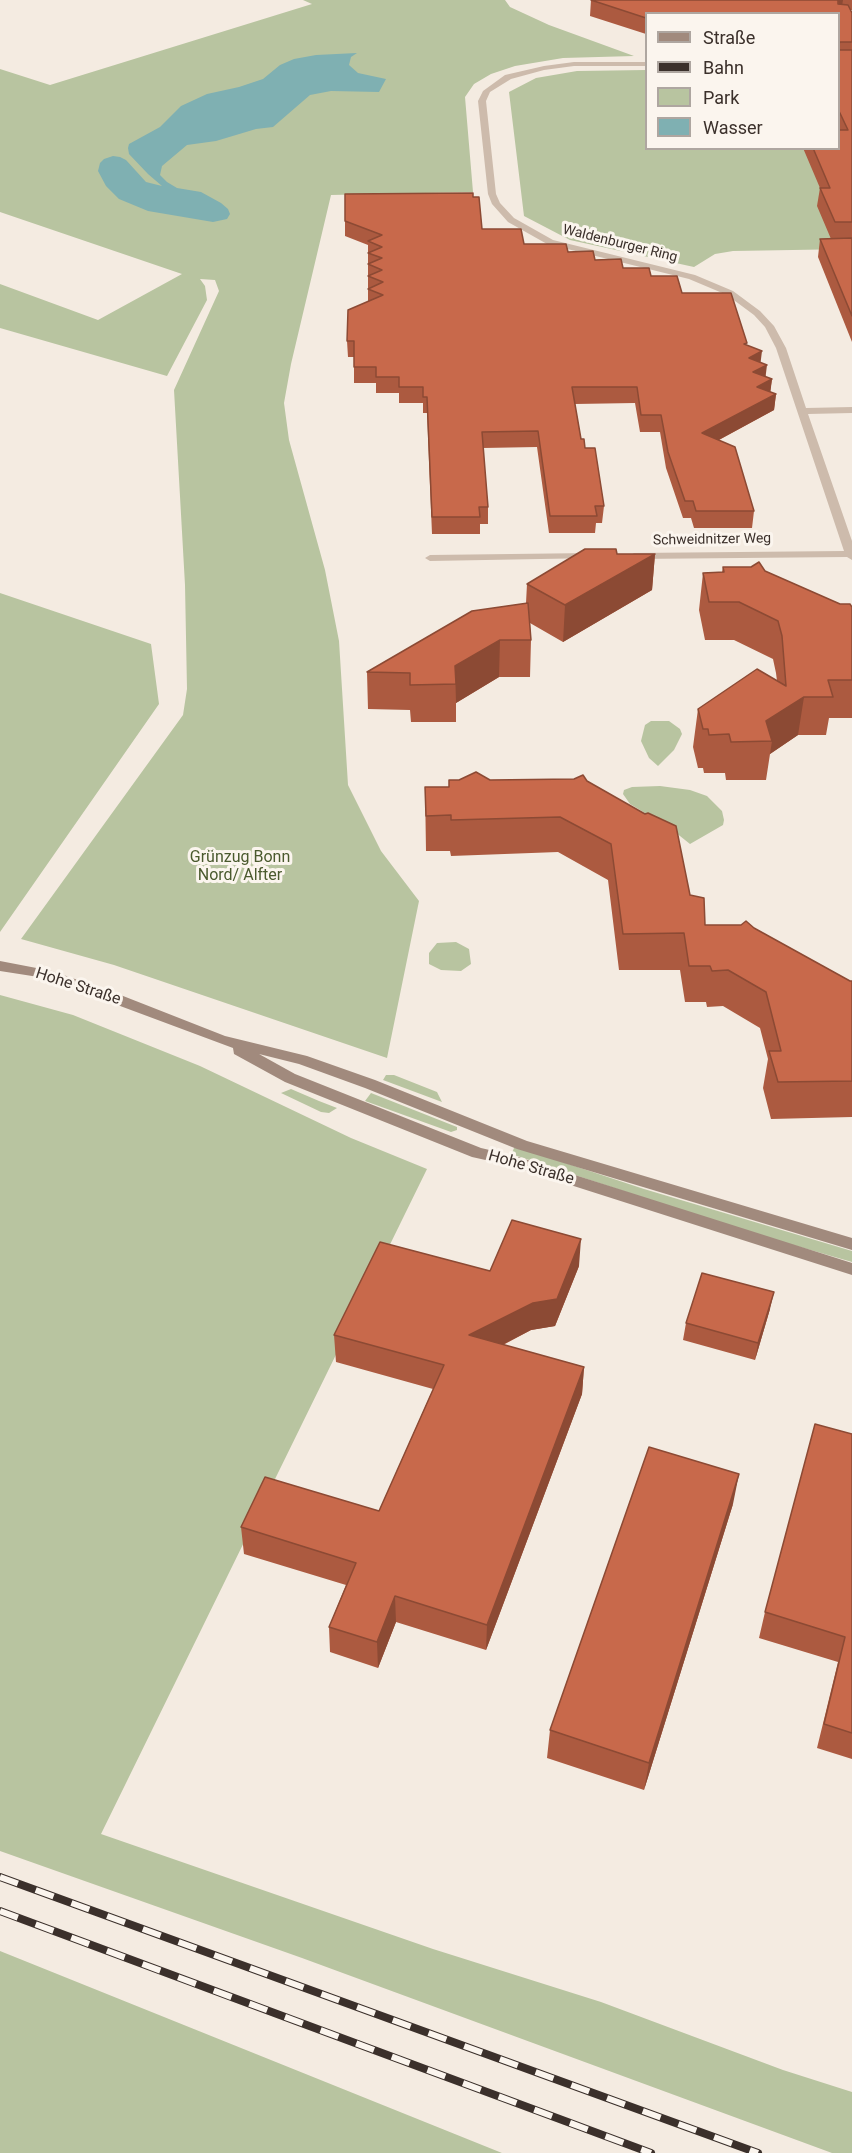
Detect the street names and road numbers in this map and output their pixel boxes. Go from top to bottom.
street label: Waldenburger Ring [561,222,679,266]
street label: Schweidnitzer Weg [653,531,771,549]
street label: Hohe Straße [33,964,123,1010]
street label: Hohe Straße [486,1147,576,1189]

